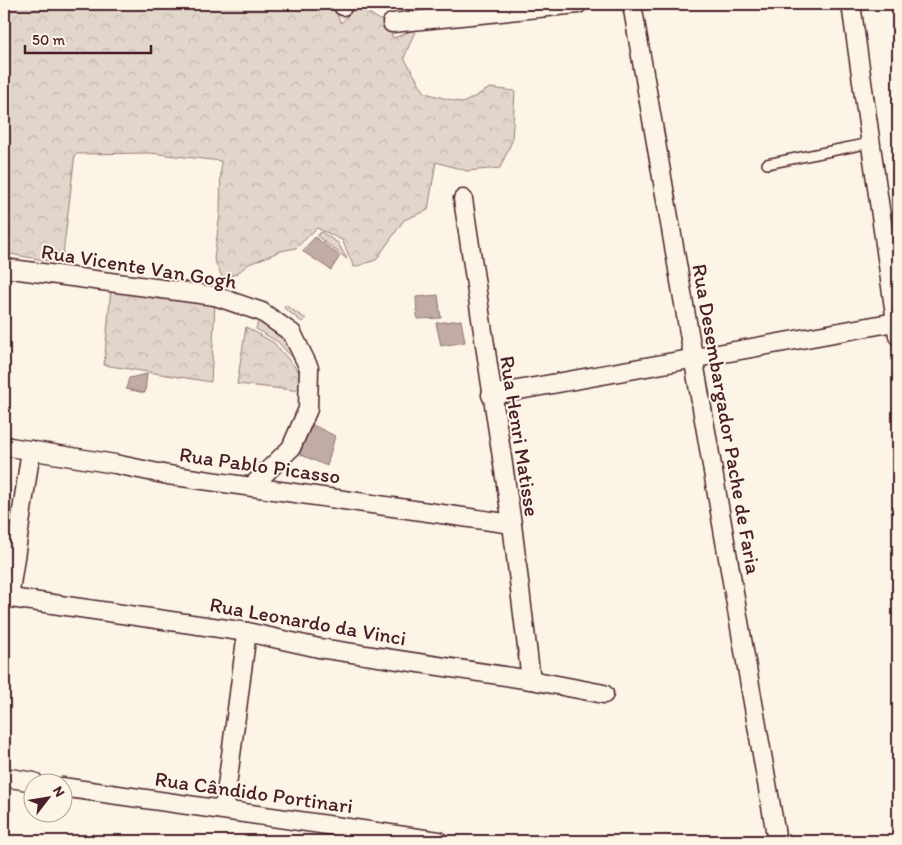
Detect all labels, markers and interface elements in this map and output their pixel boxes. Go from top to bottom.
scale bar [25,22,151,54]
text: 50 m [32,31,65,49]
street label: Rua Vicente Van Gogh [39,238,239,294]
street label: Rua Desembargador Pache de Faria [687,262,767,576]
street label: Rua Henri Matisse [495,354,545,518]
street label: Rua Pablo Picasso [178,441,342,489]
street label: Rua Leonardo da Vinci [208,591,408,651]
street label: Rua Cândido Portinari [153,766,355,818]
north arrow [22,772,72,822]
text: N [49,783,68,800]

